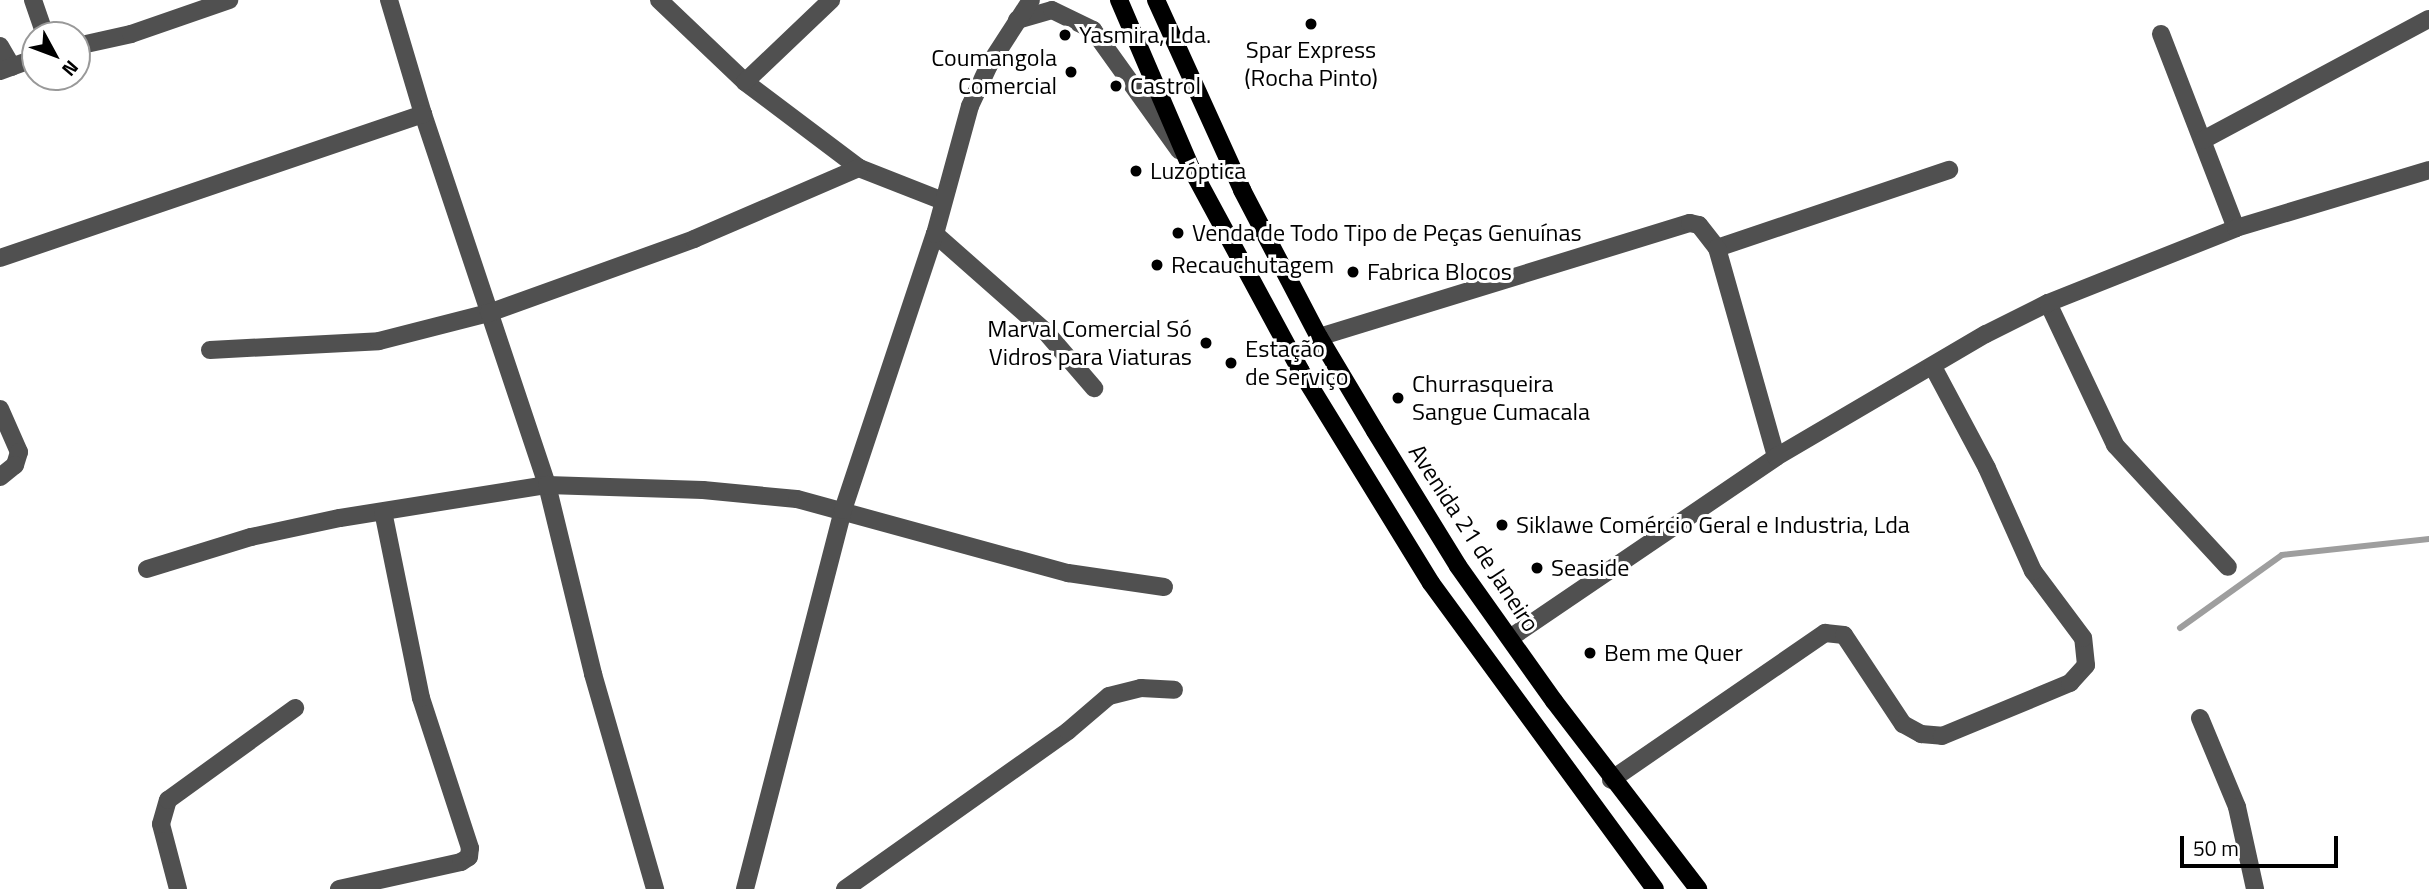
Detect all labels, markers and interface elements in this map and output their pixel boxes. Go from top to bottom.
marker: Spar Express (Rocha Pinto) [1303,16,1319,32]
north arrow [21,21,91,91]
place label: Yasmira, Lda. [1079,21,1211,49]
marker: Yasmira, Lda. [1057,27,1073,43]
place label: Spar Express (Rocha Pinto) [1244,36,1378,92]
place label: Coumangola Comercial [931,44,1057,100]
text: N [55,54,86,83]
marker: Coumangola Comercial [1063,64,1079,80]
place label: Castrol [1130,72,1201,100]
marker: Castrol [1108,78,1124,94]
place label: Luzóptica [1150,157,1246,185]
marker: Luzóptica [1128,163,1144,179]
place label: Venda de Todo Tipo de Peças Genuínas [1192,219,1582,247]
marker: Venda de Todo Tipo de Peças Genuínas [1170,225,1186,241]
place label: Recauchutagem [1171,251,1334,279]
marker: Recauchutagem [1149,257,1165,273]
place label: Fabrica Blocos [1367,258,1512,286]
marker: Fabrica Blocos [1345,264,1361,280]
place label: Marval Comercial Só Vidros para Viaturas [987,315,1192,371]
marker: Marval Comercial Só Vidros para Viaturas [1198,335,1214,351]
place label: Estação de Serviço [1245,335,1348,391]
marker: Estação de Serviço [1223,355,1239,371]
place label: Churrasqueira Sangue Cumacala [1412,370,1590,426]
marker: Churrasqueira Sangue Cumacala [1390,390,1406,406]
street label: Avenida 21 de Janeiro [1403,439,1545,637]
place label: Siklawe Comércio Geral e Industria, Lda [1516,511,1910,539]
marker: Siklawe Comércio Geral e Industria, Lda [1494,517,1510,533]
place label: Seaside [1551,554,1629,582]
marker: Seaside [1529,560,1545,576]
place label: Bem me Quer [1604,639,1743,667]
marker: Bem me Quer [1582,645,1598,661]
scale bar [2184,822,2342,866]
text: 50 m [2193,832,2239,864]

